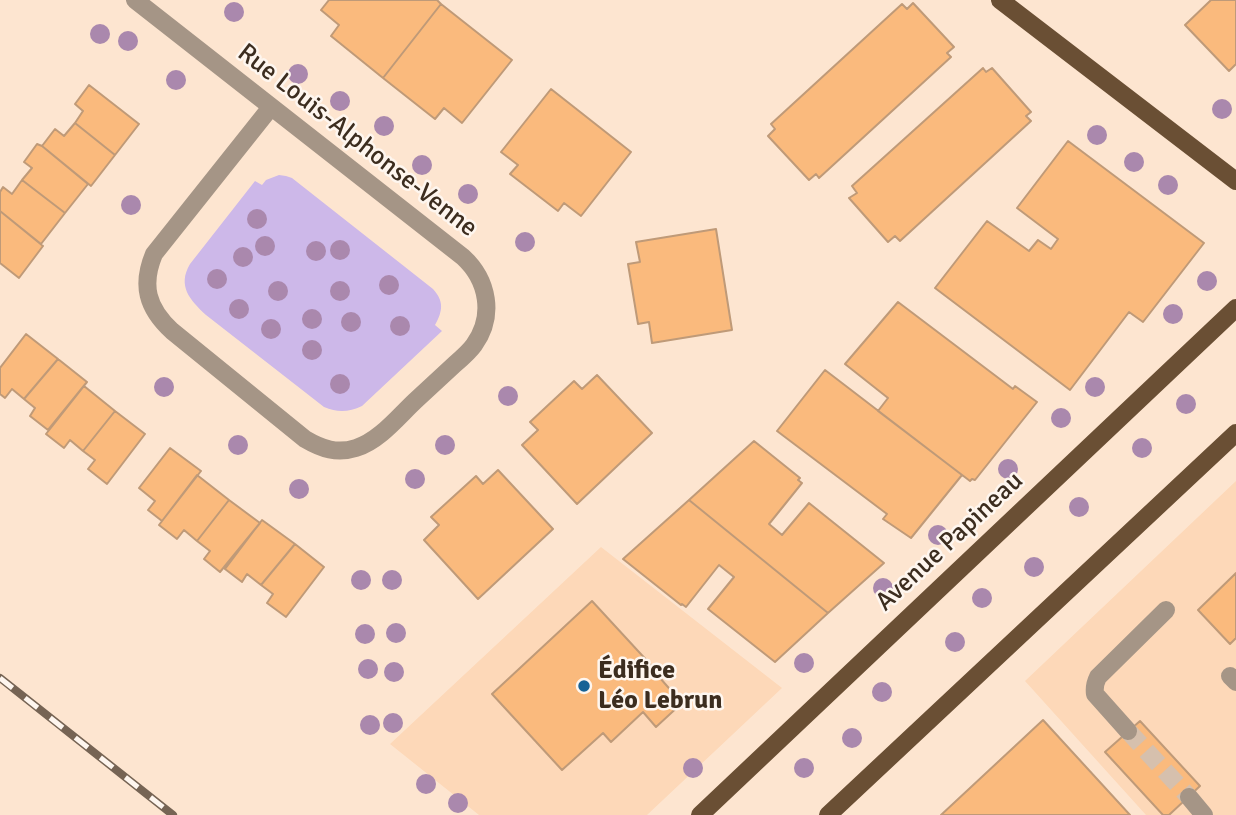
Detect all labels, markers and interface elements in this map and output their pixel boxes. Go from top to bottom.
street label: Rue Louis-Alphonse-Venne [231,38,483,244]
street label: Avenue Papineau [870,466,1030,618]
place label: Édifice Léo Lebrun [598,655,723,716]
marker: Édifice Léo Lebrun [576,678,592,694]

